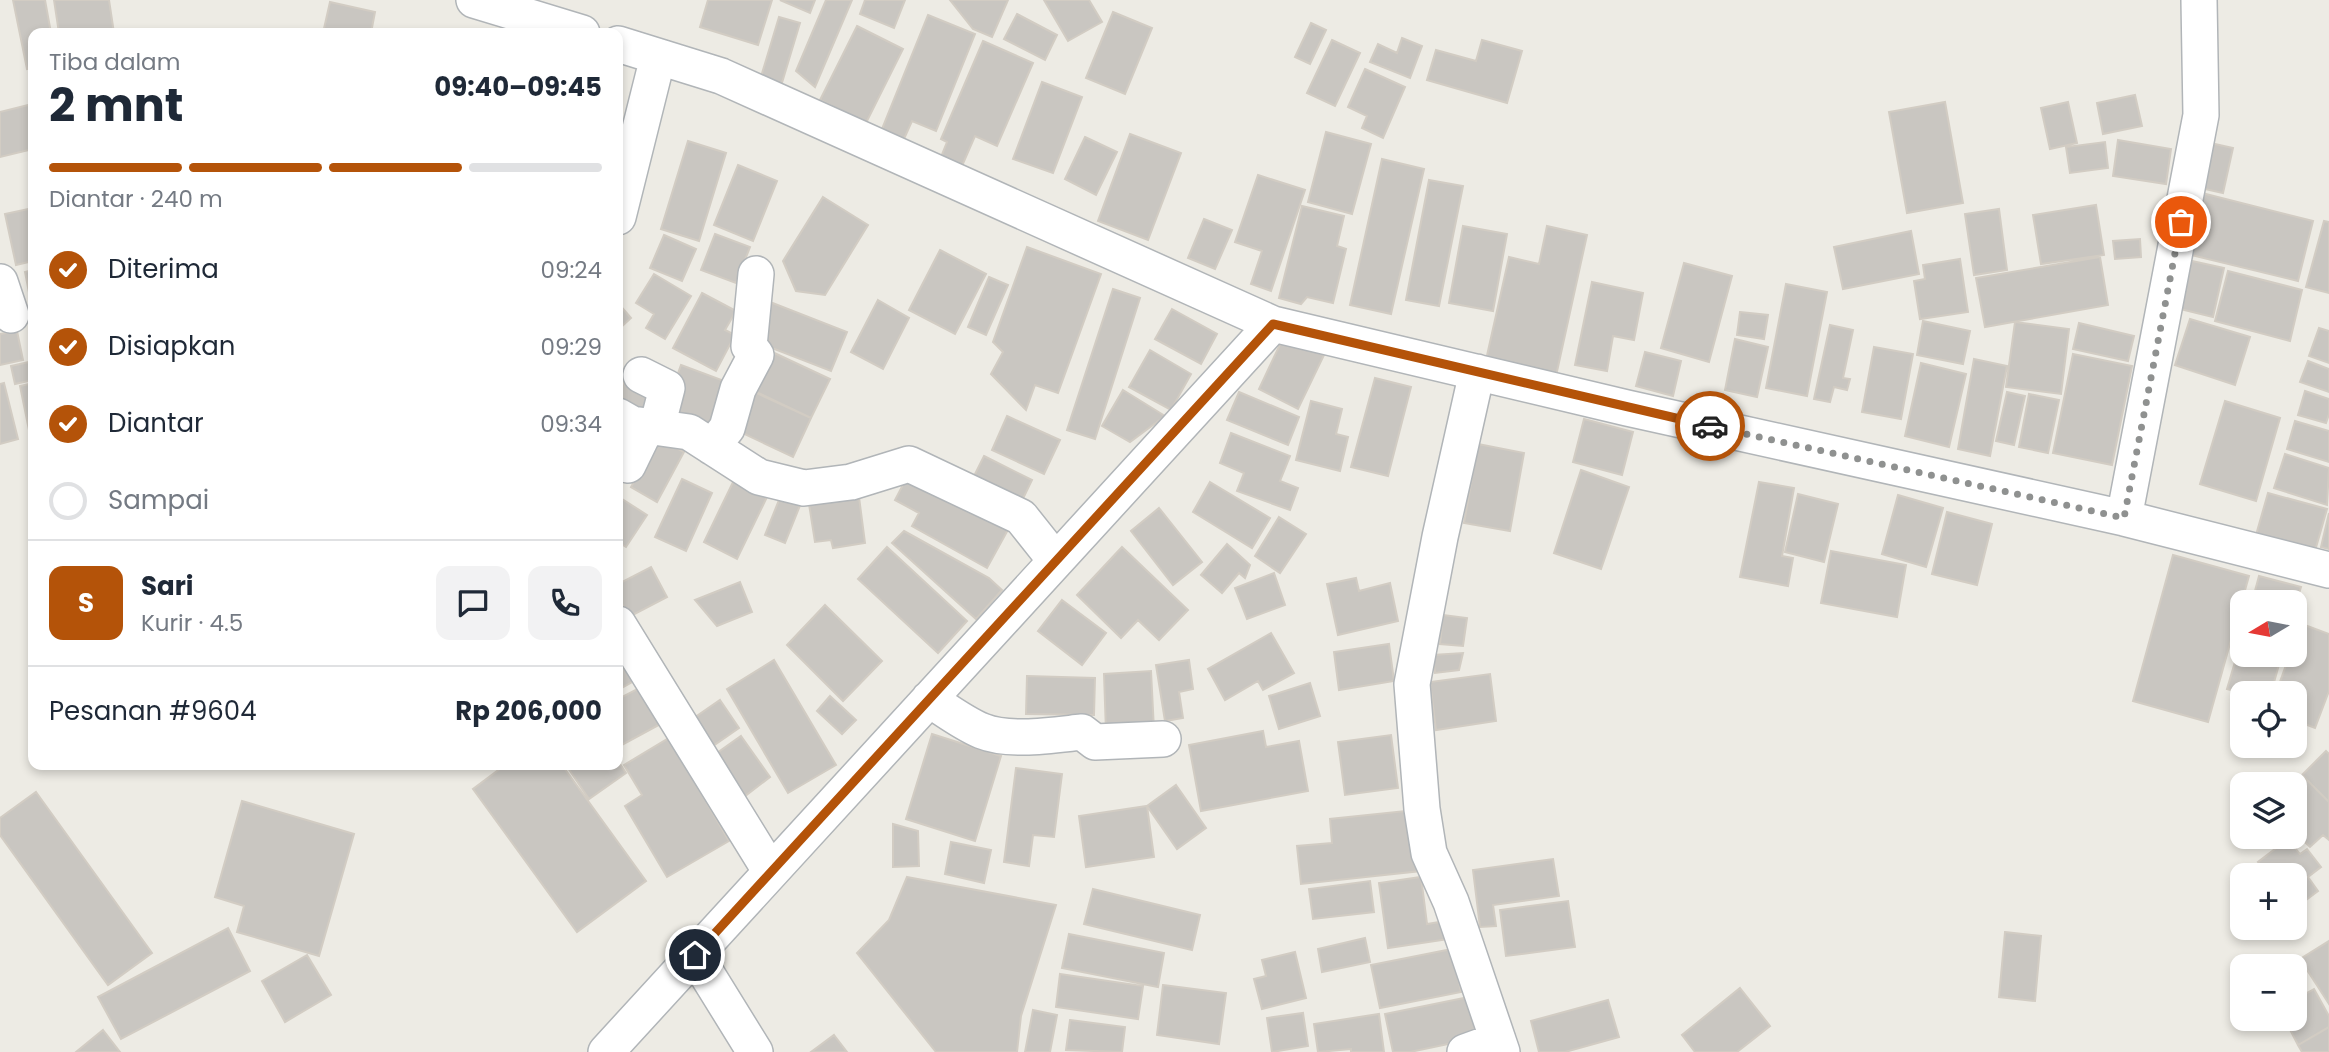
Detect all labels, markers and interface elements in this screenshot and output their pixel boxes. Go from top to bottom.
text: Tiba dalam [49,46,180,78]
text: 09:40–09:45 [434,69,602,105]
text: 2 mnt [49,73,183,137]
text: Diantar · 240 m [49,183,223,215]
pin [2151,192,2211,252]
icon: bag [2162,203,2200,241]
icon: check [49,251,87,289]
text: Diterima [108,251,219,287]
text: 09:24 [540,254,602,286]
icon: check [49,328,87,366]
text: Disiapkan [108,328,236,364]
text: 09:29 [540,331,602,363]
courier [1675,391,1745,461]
icon: check [49,405,87,443]
text: Diantar [108,405,204,441]
icon: car [1691,407,1729,445]
text: 09:34 [540,408,602,440]
text: Sampai [108,482,209,518]
button: chat [436,566,510,640]
button: phone [528,566,602,640]
text: Sari [141,568,193,604]
text: S [78,585,94,621]
north arrow [2230,590,2306,667]
map controls [2230,590,2307,1031]
text: Kurir · 4.5 [141,607,243,639]
button: locate [2230,681,2307,758]
text: Pesanan #9604 [49,693,257,729]
text: Rp 206,000 [455,693,602,729]
button: layers [2230,772,2307,849]
button: + [2230,863,2307,940]
pin [665,925,725,985]
icon: home [676,936,714,974]
button: − [2230,954,2307,1031]

